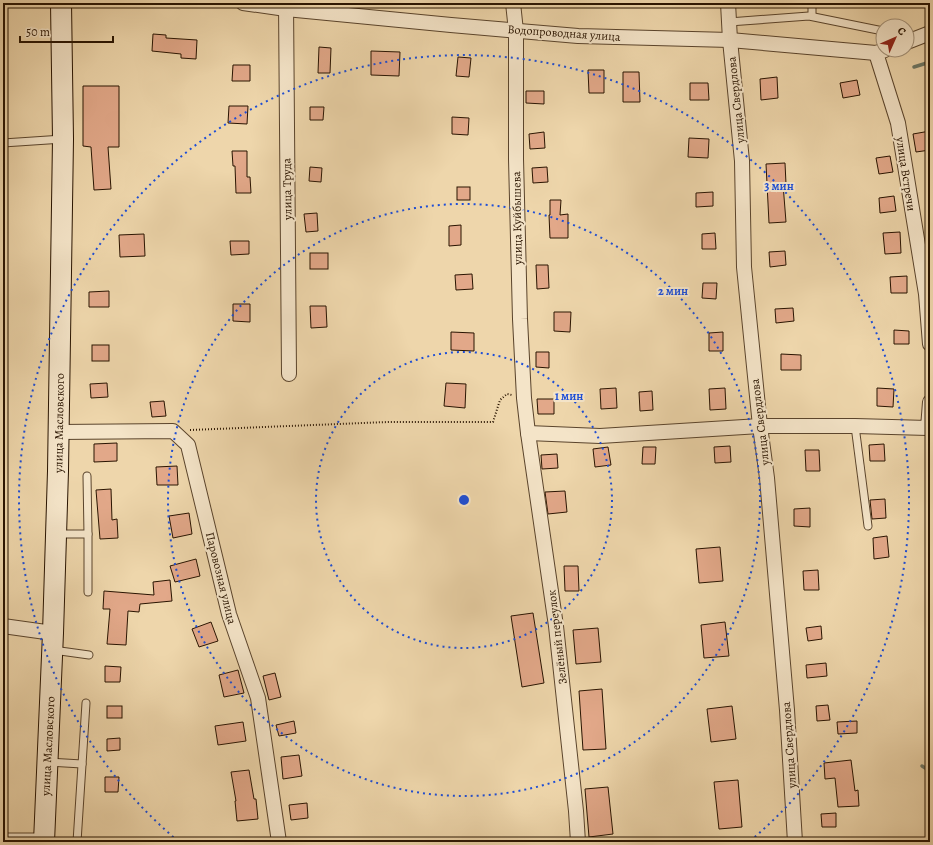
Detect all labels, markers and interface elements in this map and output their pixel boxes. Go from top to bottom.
scale bar [20,18,113,44]
north arrow [875,18,915,58]
street label: Водопроводная улица [507,21,622,45]
text: 50 m [26,24,50,40]
text: С [894,24,910,39]
street label: улица Свердлова [723,55,749,145]
street label: улица Встречи [892,135,920,212]
street label: улица Труда [278,157,296,221]
street label: улица Куйбышева [508,171,526,266]
text: 3 мин [764,178,794,194]
text: 2 мин [658,283,688,299]
street label: улица Масловского [50,373,68,474]
street label: улица Свердлова [747,377,773,467]
text: 1 мин [555,388,583,404]
centre of rings [457,493,471,507]
street label: Паровозная улица [202,530,240,626]
street label: Зелёный переулок [543,589,571,685]
street label: улица Масловского [37,696,59,797]
street label: улица Свердлова [778,701,800,790]

